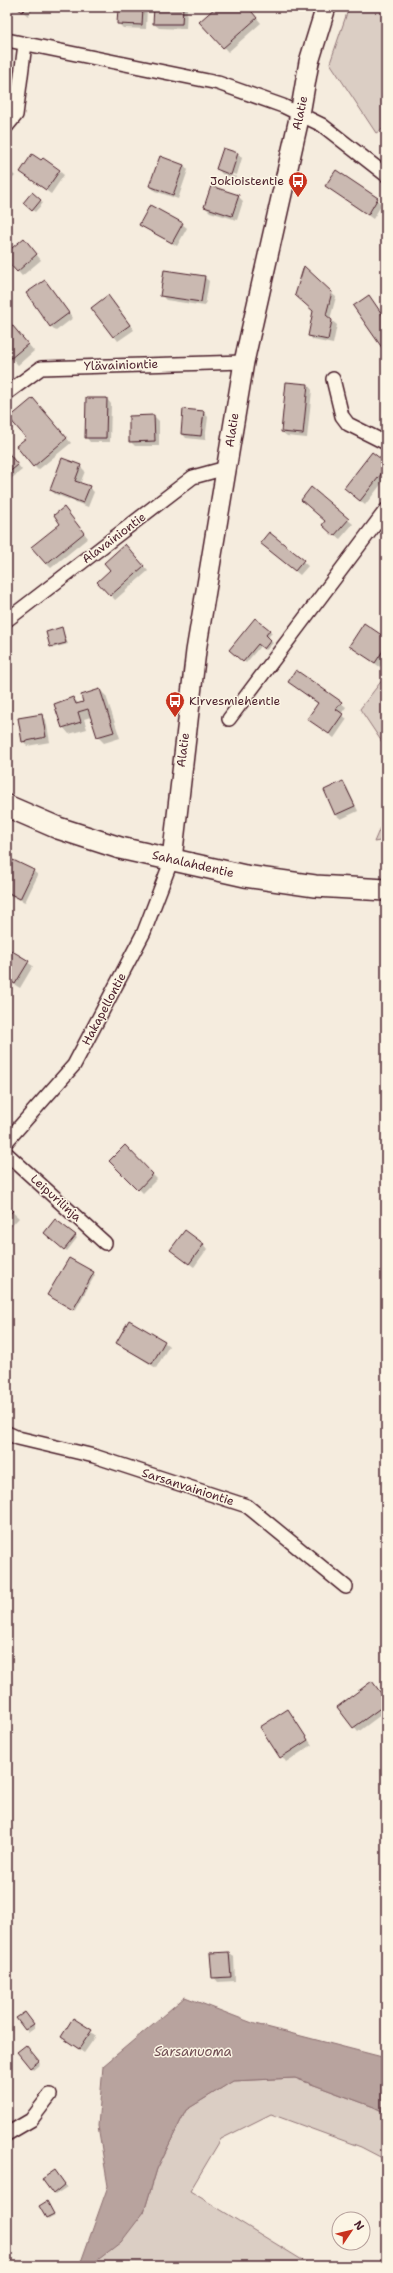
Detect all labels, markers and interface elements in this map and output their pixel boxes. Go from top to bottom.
street label: Alatie [289,94,311,132]
bus stop icon: Jokioistentie [287,170,309,198]
place label: Jokioistentie [210,173,284,189]
street label: Ylävainiontie [83,356,159,374]
street label: Alatie [221,411,243,448]
street label: Alavainiontie [79,509,149,567]
bus stop icon: Kirvesmiehentie [164,690,186,718]
place label: Kirvesmiehentie [189,693,281,709]
street label: Alatie [173,732,193,768]
street label: Sahalahdentie [151,847,236,881]
street label: Hakapellontie [78,970,130,1048]
street label: Leipurilinja [27,1171,85,1225]
street label: Sarsanvainiontie [140,1465,236,1510]
water label: Sarsanuoma [154,2043,232,2060]
north arrow [331,2211,371,2251]
text: N [350,2218,368,2234]

